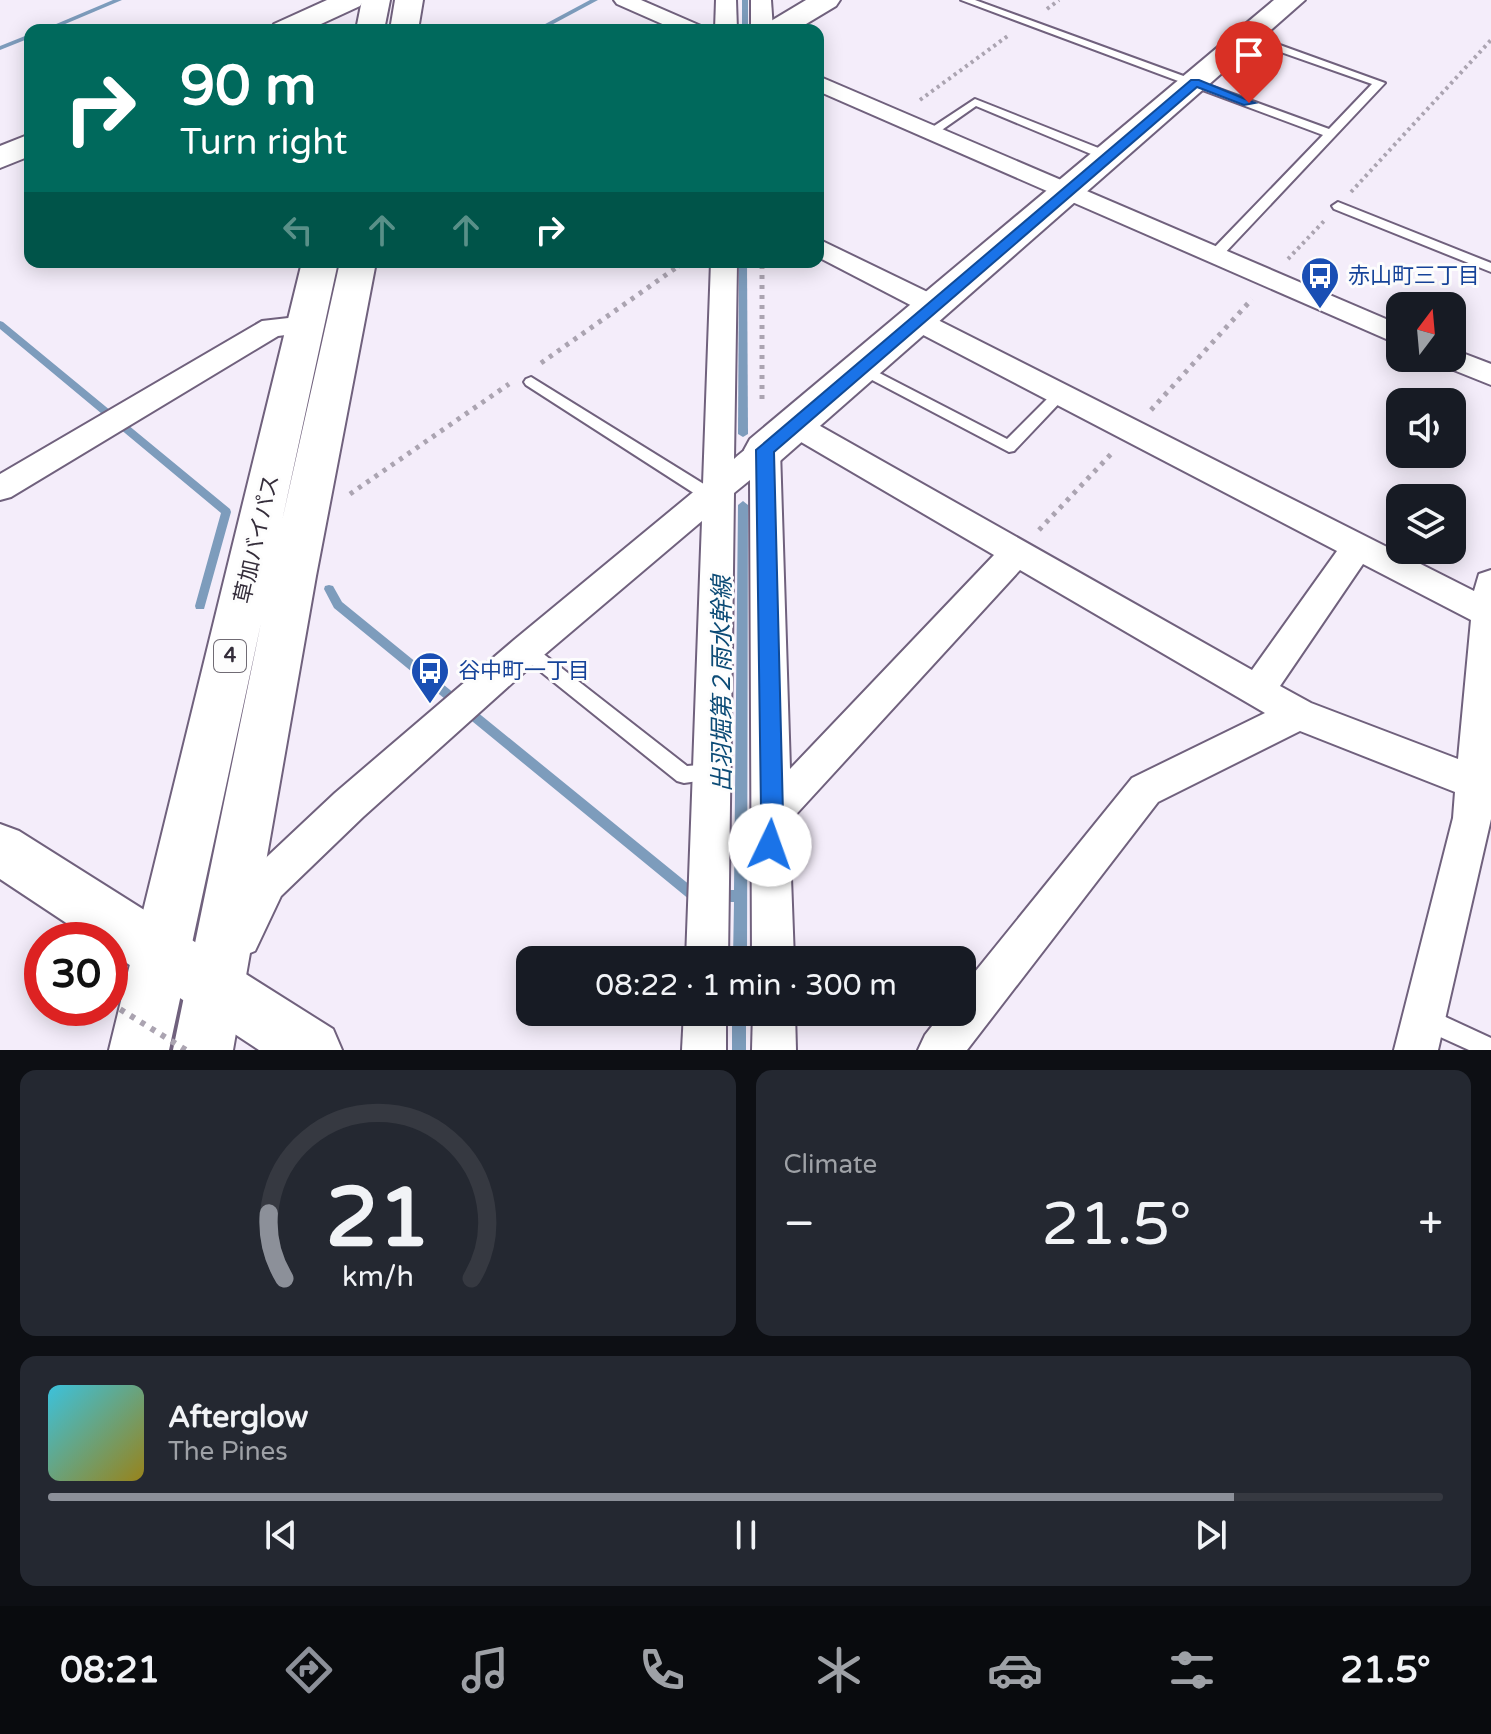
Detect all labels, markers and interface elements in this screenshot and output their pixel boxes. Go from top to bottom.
pin [1215,21,1283,103]
icon: arrive [1227,33,1271,77]
text: 90 m [180,53,316,120]
icon: right [48,56,152,160]
text: Turn right [180,121,347,164]
icon: left [276,208,320,252]
icon: ahead [360,208,404,252]
icon: ahead [444,208,488,252]
icon: right [528,208,572,252]
bus stop icon: 赤山町三丁目 [1299,255,1341,310]
place label: 赤山町三丁目 [1348,263,1480,289]
north arrow [1386,292,1466,372]
map controls [1386,292,1466,564]
button: sound [1386,388,1466,468]
street label: 草加バイパス [230,472,284,606]
button: layers [1386,484,1466,564]
water label: 出羽堀第２雨水幹線 [708,573,737,792]
road number: 4 [214,640,246,672]
bus stop icon: 谷中町一丁目 [409,650,451,705]
place label: 谷中町一丁目 [458,658,590,684]
position arrow [728,803,812,887]
speed limit sign: 30 [24,922,128,1026]
text: 08:22 · 1 min · 300 m [595,967,897,1004]
text: Climate [784,1149,877,1180]
text: 21 [326,1169,430,1269]
text: 21.5° [1041,1189,1192,1261]
text: − [784,1198,815,1251]
text: + [1418,1198,1443,1251]
text: km/h [342,1260,414,1294]
text: Afterglow [168,1399,308,1436]
text: The Pines [168,1436,288,1467]
icon: previous [259,1513,303,1557]
icon: pause [724,1513,768,1557]
icon: next [1189,1513,1233,1557]
icon: directions [281,1642,337,1698]
icon: music [457,1642,513,1698]
icon: phone [634,1642,690,1698]
icon: climate [811,1642,867,1698]
icon: car [987,1642,1043,1698]
icon: filters [1164,1642,1220,1698]
text: 08:21 [60,1649,160,1692]
text: 21.5° [1341,1649,1431,1692]

